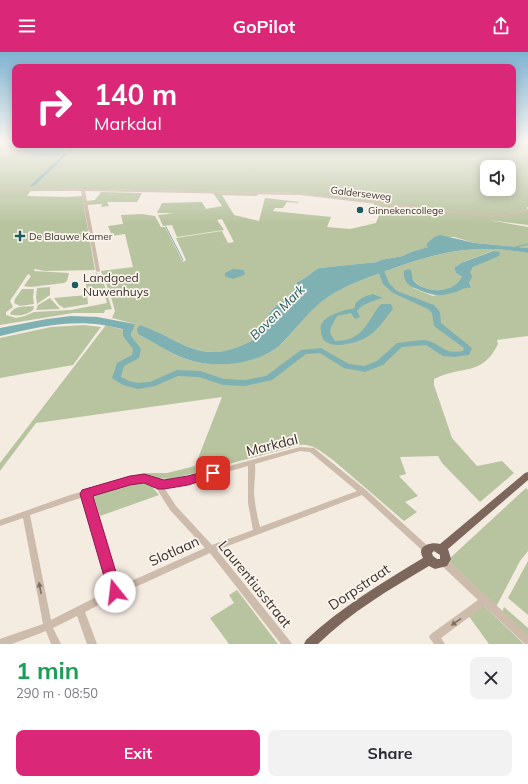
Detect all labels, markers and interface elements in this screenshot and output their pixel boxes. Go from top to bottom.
icon: menu [16,15,38,37]
text: GoPilot [233,15,295,38]
icon: share [490,15,512,37]
text: 140 m [94,77,177,112]
icon: right [28,80,80,132]
text: Markdal [94,112,162,135]
map controls [480,160,516,196]
button: sound [480,160,516,196]
street label: Galderseweg [330,183,392,204]
place label: Ginnekencollege [368,204,443,217]
marker: Ginnekencollege [355,205,365,215]
marker: De Blauwe Kamer [14,230,26,242]
place label: De Blauwe Kamer [29,230,113,243]
place label: Landgoed Nuwenhuys [83,270,149,299]
marker: Landgoed Nuwenhuys [70,280,80,290]
water label: Boven Mark [246,281,308,343]
street label: Markdal [244,430,300,460]
pin [196,456,230,490]
icon: arrive [202,462,224,484]
street label: Slotlaan [146,532,202,570]
street label: Laurentiusstraat [214,537,296,631]
street label: Dorpstraat [325,560,393,614]
position arrow [94,571,136,613]
one-way arrow [37,581,43,594]
one-way arrow [451,618,461,626]
text: 1 min [16,655,79,685]
button: close [470,657,512,699]
text: 290 m · 08:50 [16,685,98,701]
button: Exit [16,730,260,776]
button: Share [268,730,512,776]

